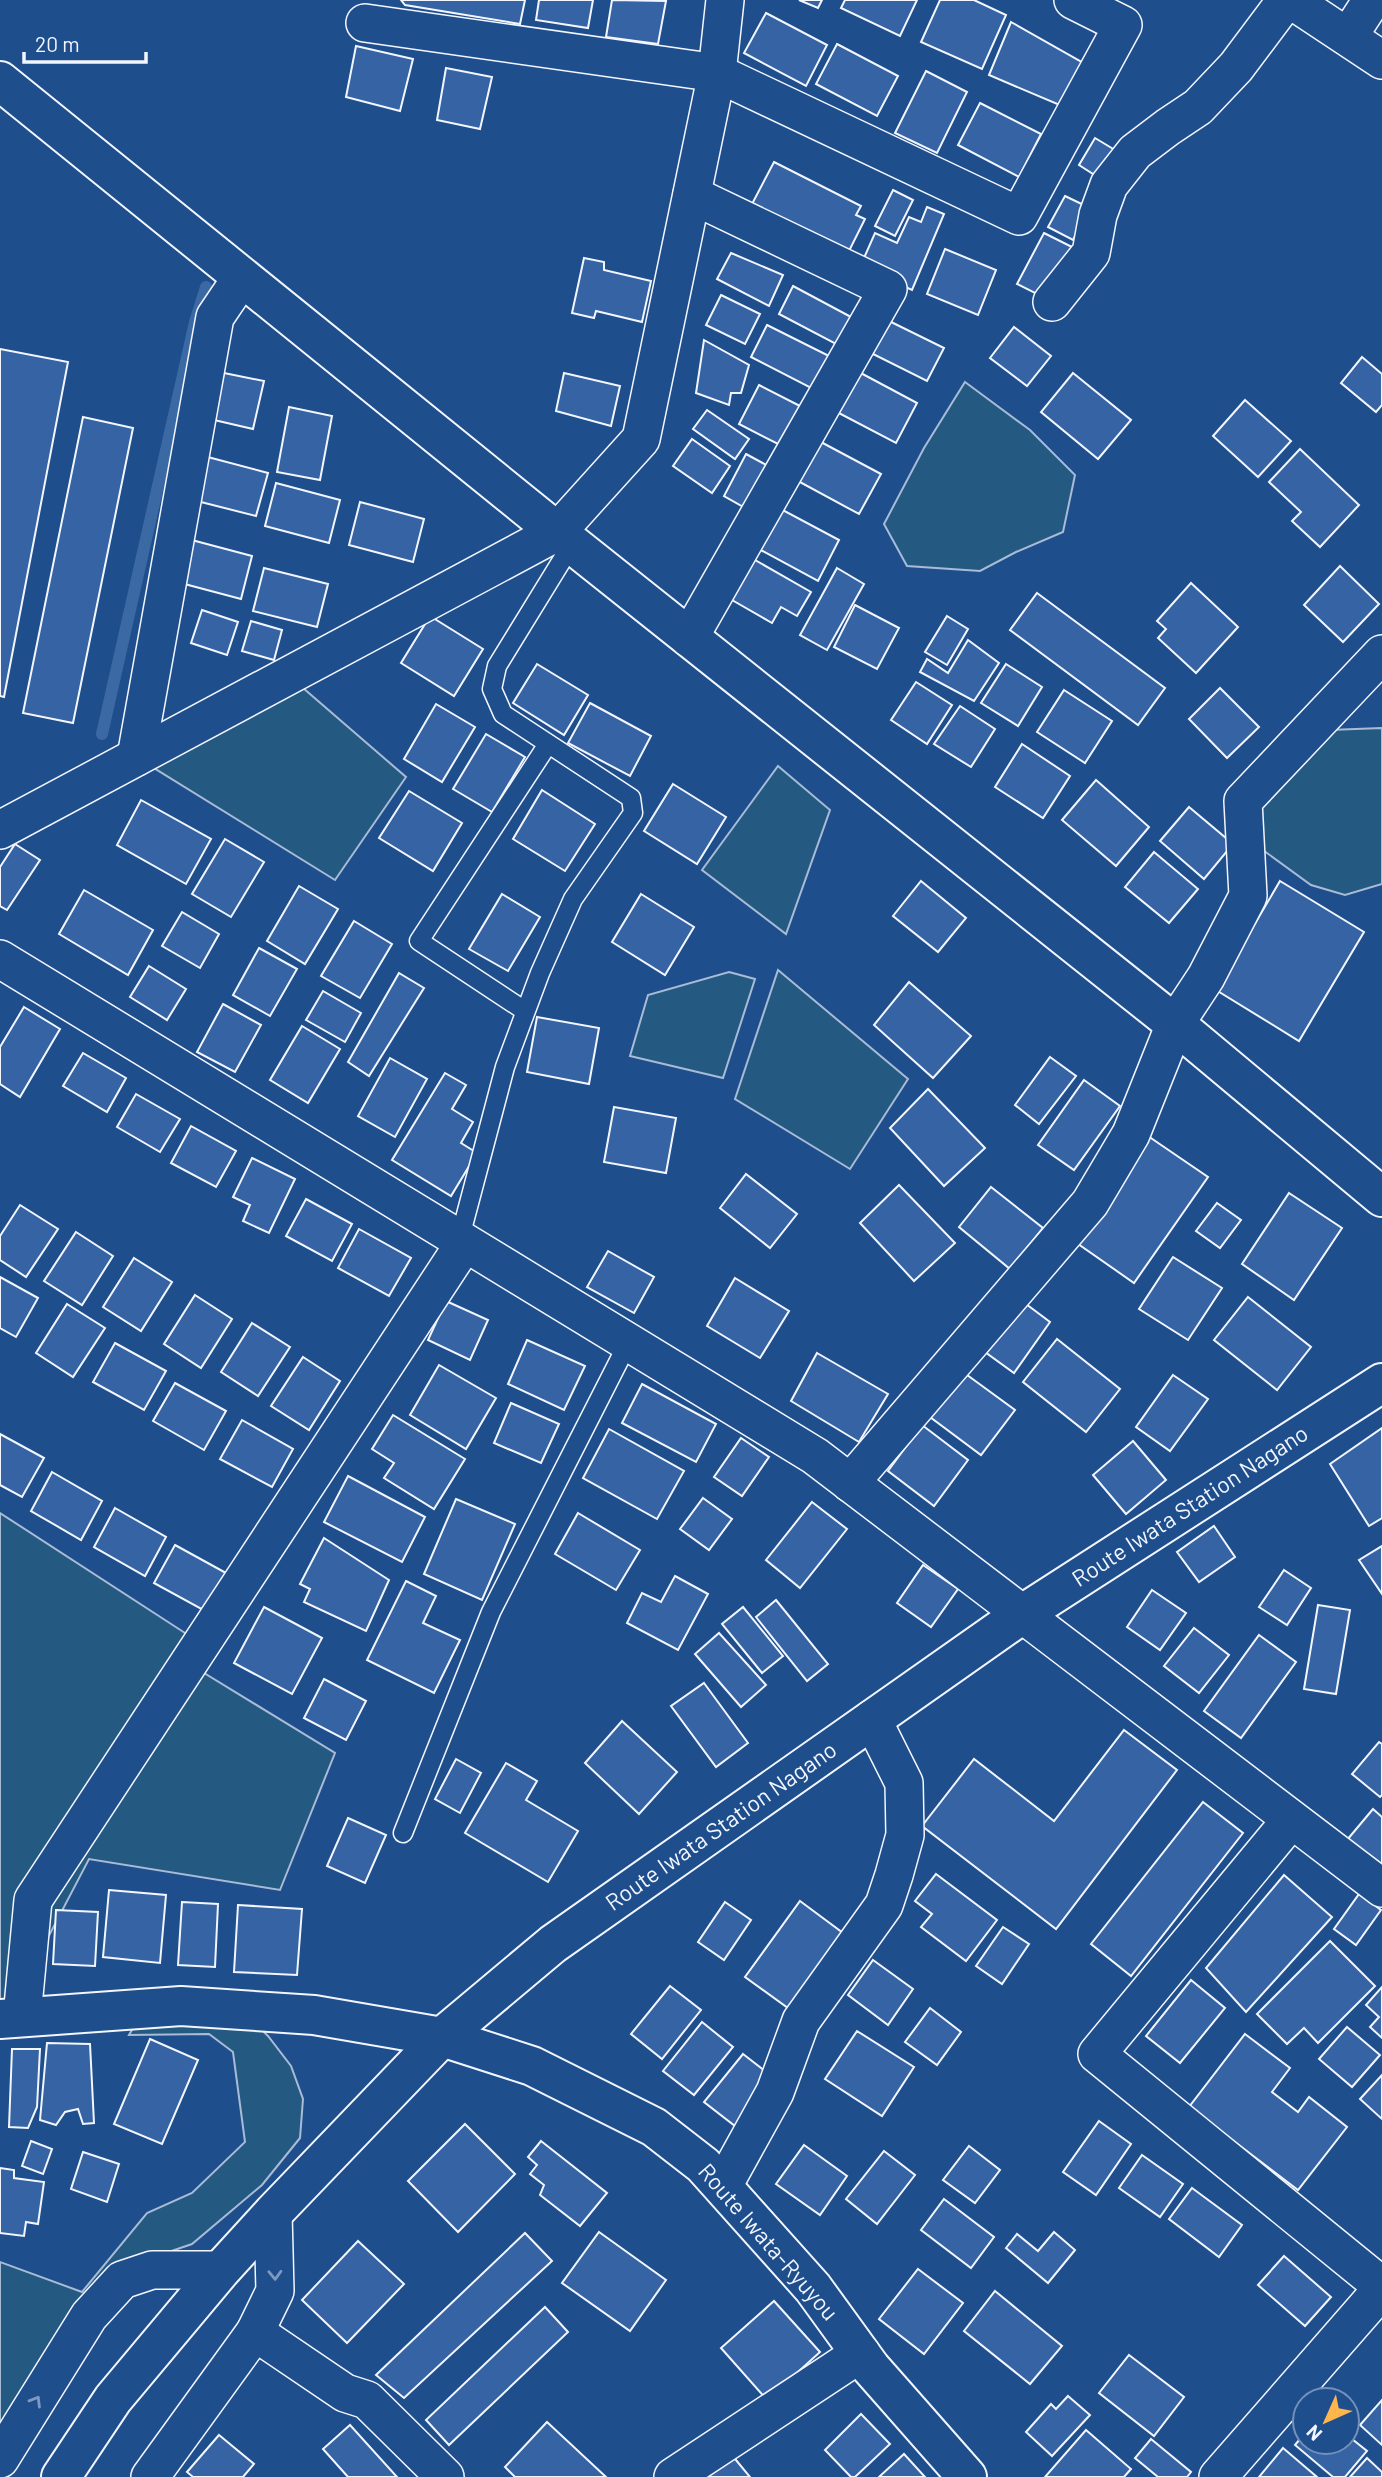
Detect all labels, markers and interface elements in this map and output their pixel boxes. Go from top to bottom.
scale bar [24,21,147,65]
text: 20 m [35,31,80,56]
street label: Route Iwata Station Nagano [1066,1418,1313,1592]
street label: Route Iwata Station Nagano [599,1735,841,1916]
street label: Route Iwata-Ryuyou [693,2157,845,2326]
one-way arrow [267,2270,282,2281]
north arrow [1291,2386,1361,2456]
one-way arrow [27,2395,40,2408]
text: N [1301,2421,1326,2446]

